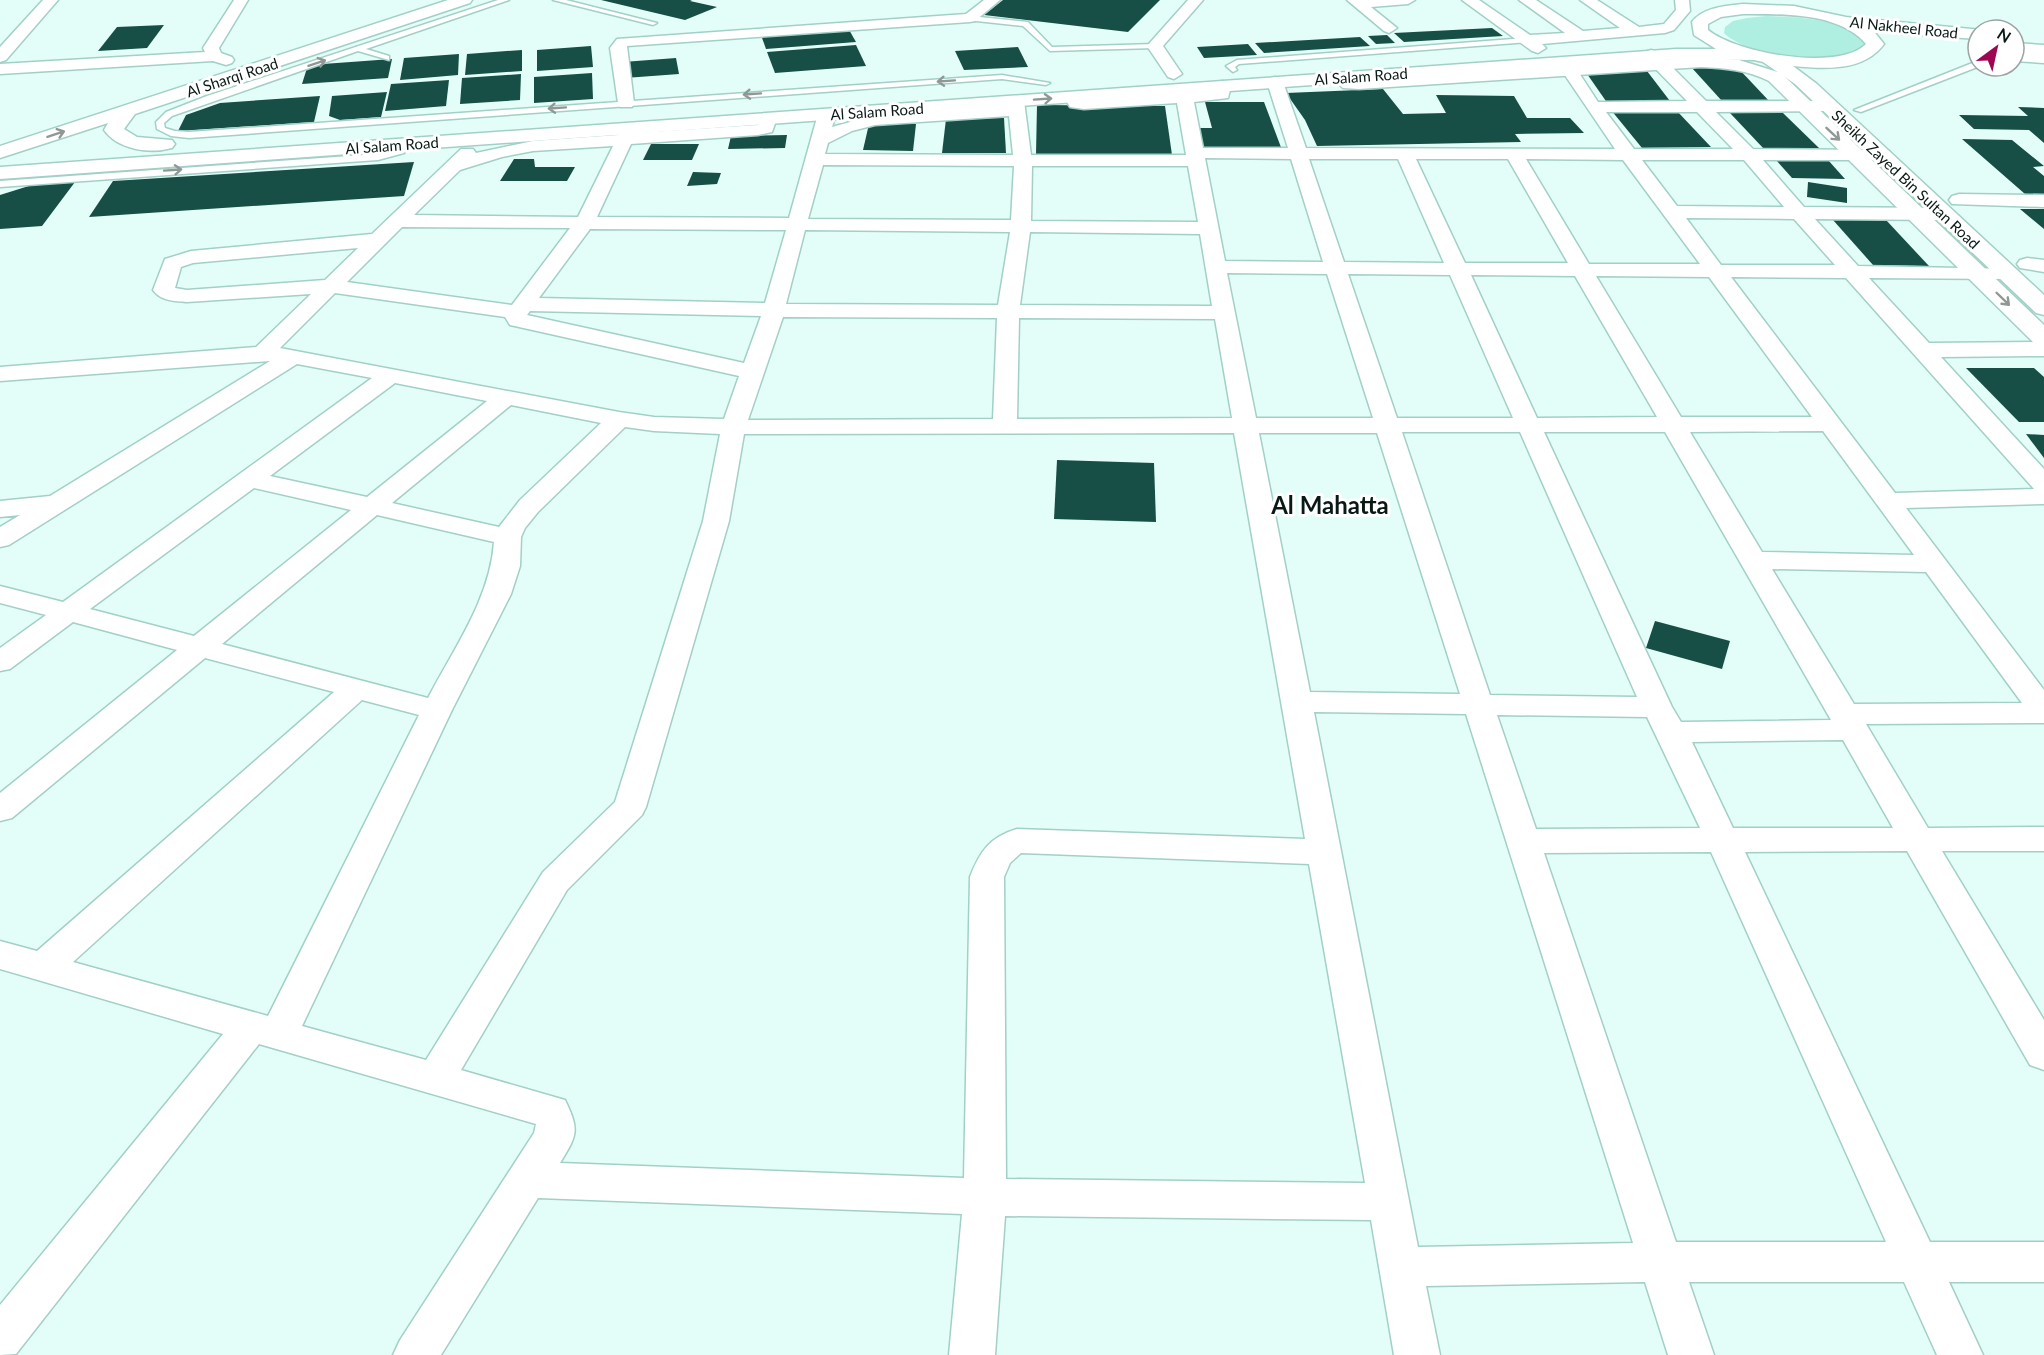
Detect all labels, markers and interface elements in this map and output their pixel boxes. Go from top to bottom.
street label: Al Nakheel Road [1849,12,1959,42]
north arrow [1966,18,2026,78]
text: N [1994,24,2015,46]
street label: Al Sharqi Road [184,54,280,100]
one-way arrow [307,56,326,67]
street label: Al Salam Road [1314,64,1408,88]
one-way arrow [937,75,957,86]
one-way arrow [742,88,762,99]
one-way arrow [1032,93,1052,104]
street label: Al Salam Road [830,99,924,123]
one-way arrow [548,103,568,114]
street label: Sheikh Zayed Bin Sultan Road [1828,106,1984,252]
one-way arrow [1825,126,1840,140]
one-way arrow [46,127,65,138]
street label: Al Salam Road [345,133,439,157]
one-way arrow [163,165,183,176]
one-way arrow [1995,292,2010,306]
district label: Al Mahatta [1270,490,1389,519]

